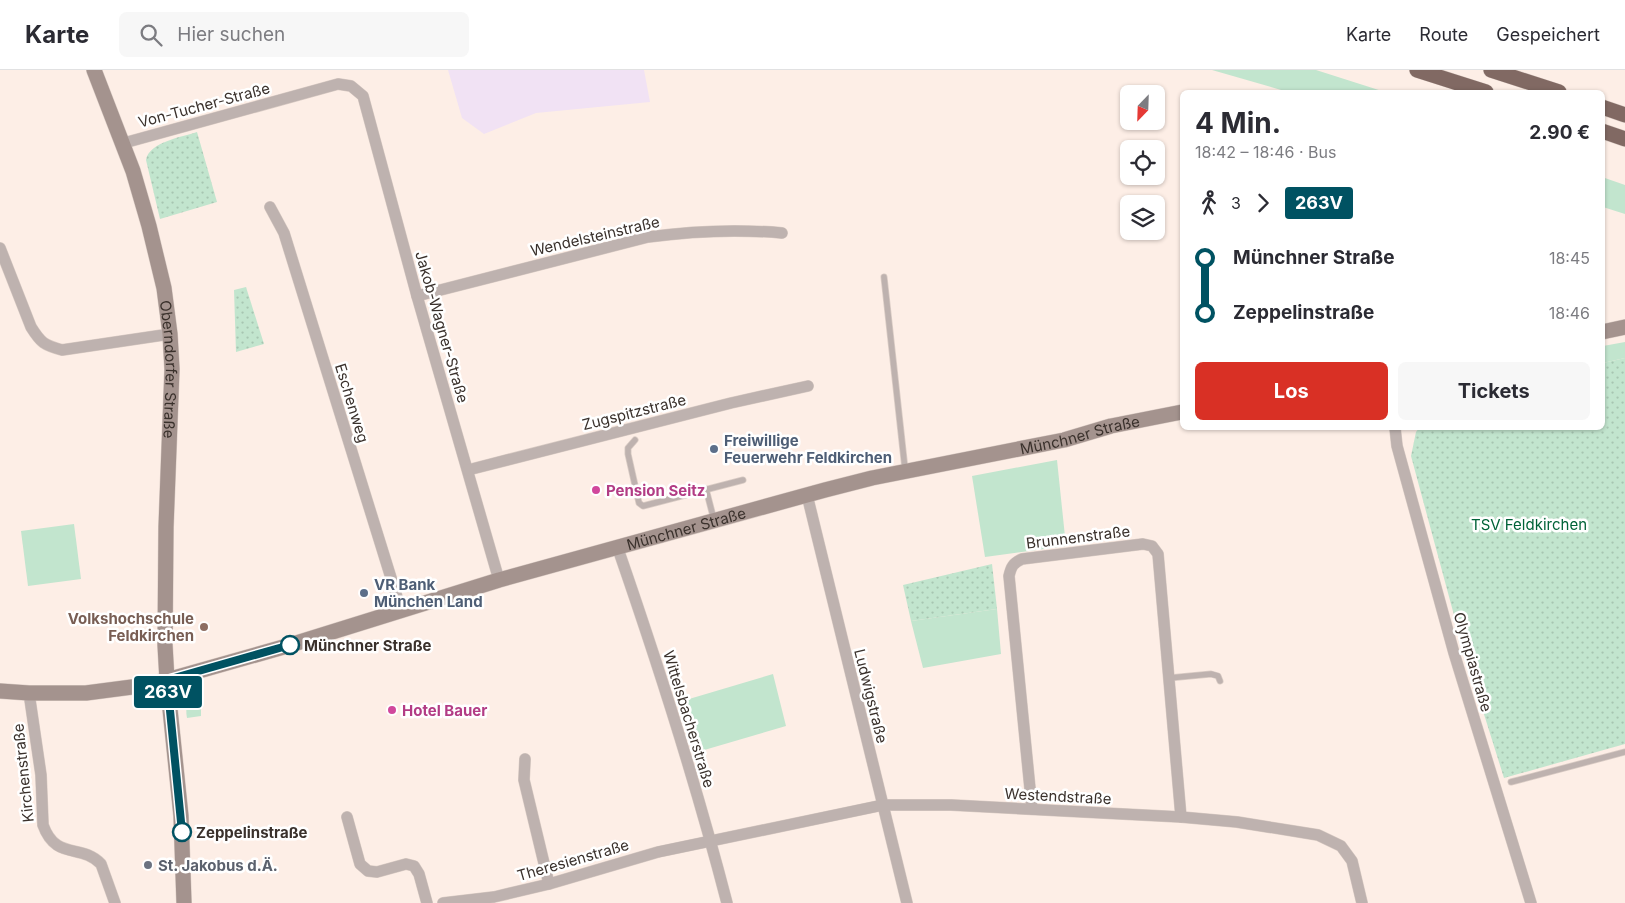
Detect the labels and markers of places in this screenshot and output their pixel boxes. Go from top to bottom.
place label: Freiwillige Feuerwehr Feldkirchen [724,431,892,467]
marker: Freiwillige Feuerwehr Feldkirchen [708,443,720,455]
place label: Pension Seitz [606,481,705,500]
marker: Pension Seitz [590,484,602,496]
place label: VR Bank München Land [374,575,483,611]
marker: VR Bank München Land [358,587,370,599]
place label: Volkshochschule Feldkirchen [68,609,194,645]
marker: Volkshochschule Feldkirchen [198,621,210,633]
marker: Münchner Straße [280,635,300,655]
place label: Münchner Straße [304,636,432,655]
place label: Hotel Bauer [402,701,487,720]
marker: Hotel Bauer [386,704,398,716]
marker: Zeppelinstraße [172,822,192,842]
place label: Zeppelinstraße [196,823,308,842]
place label: St. Jakobus d.Ä. [158,856,278,875]
marker: St. Jakobus d.Ä. [142,859,154,871]

